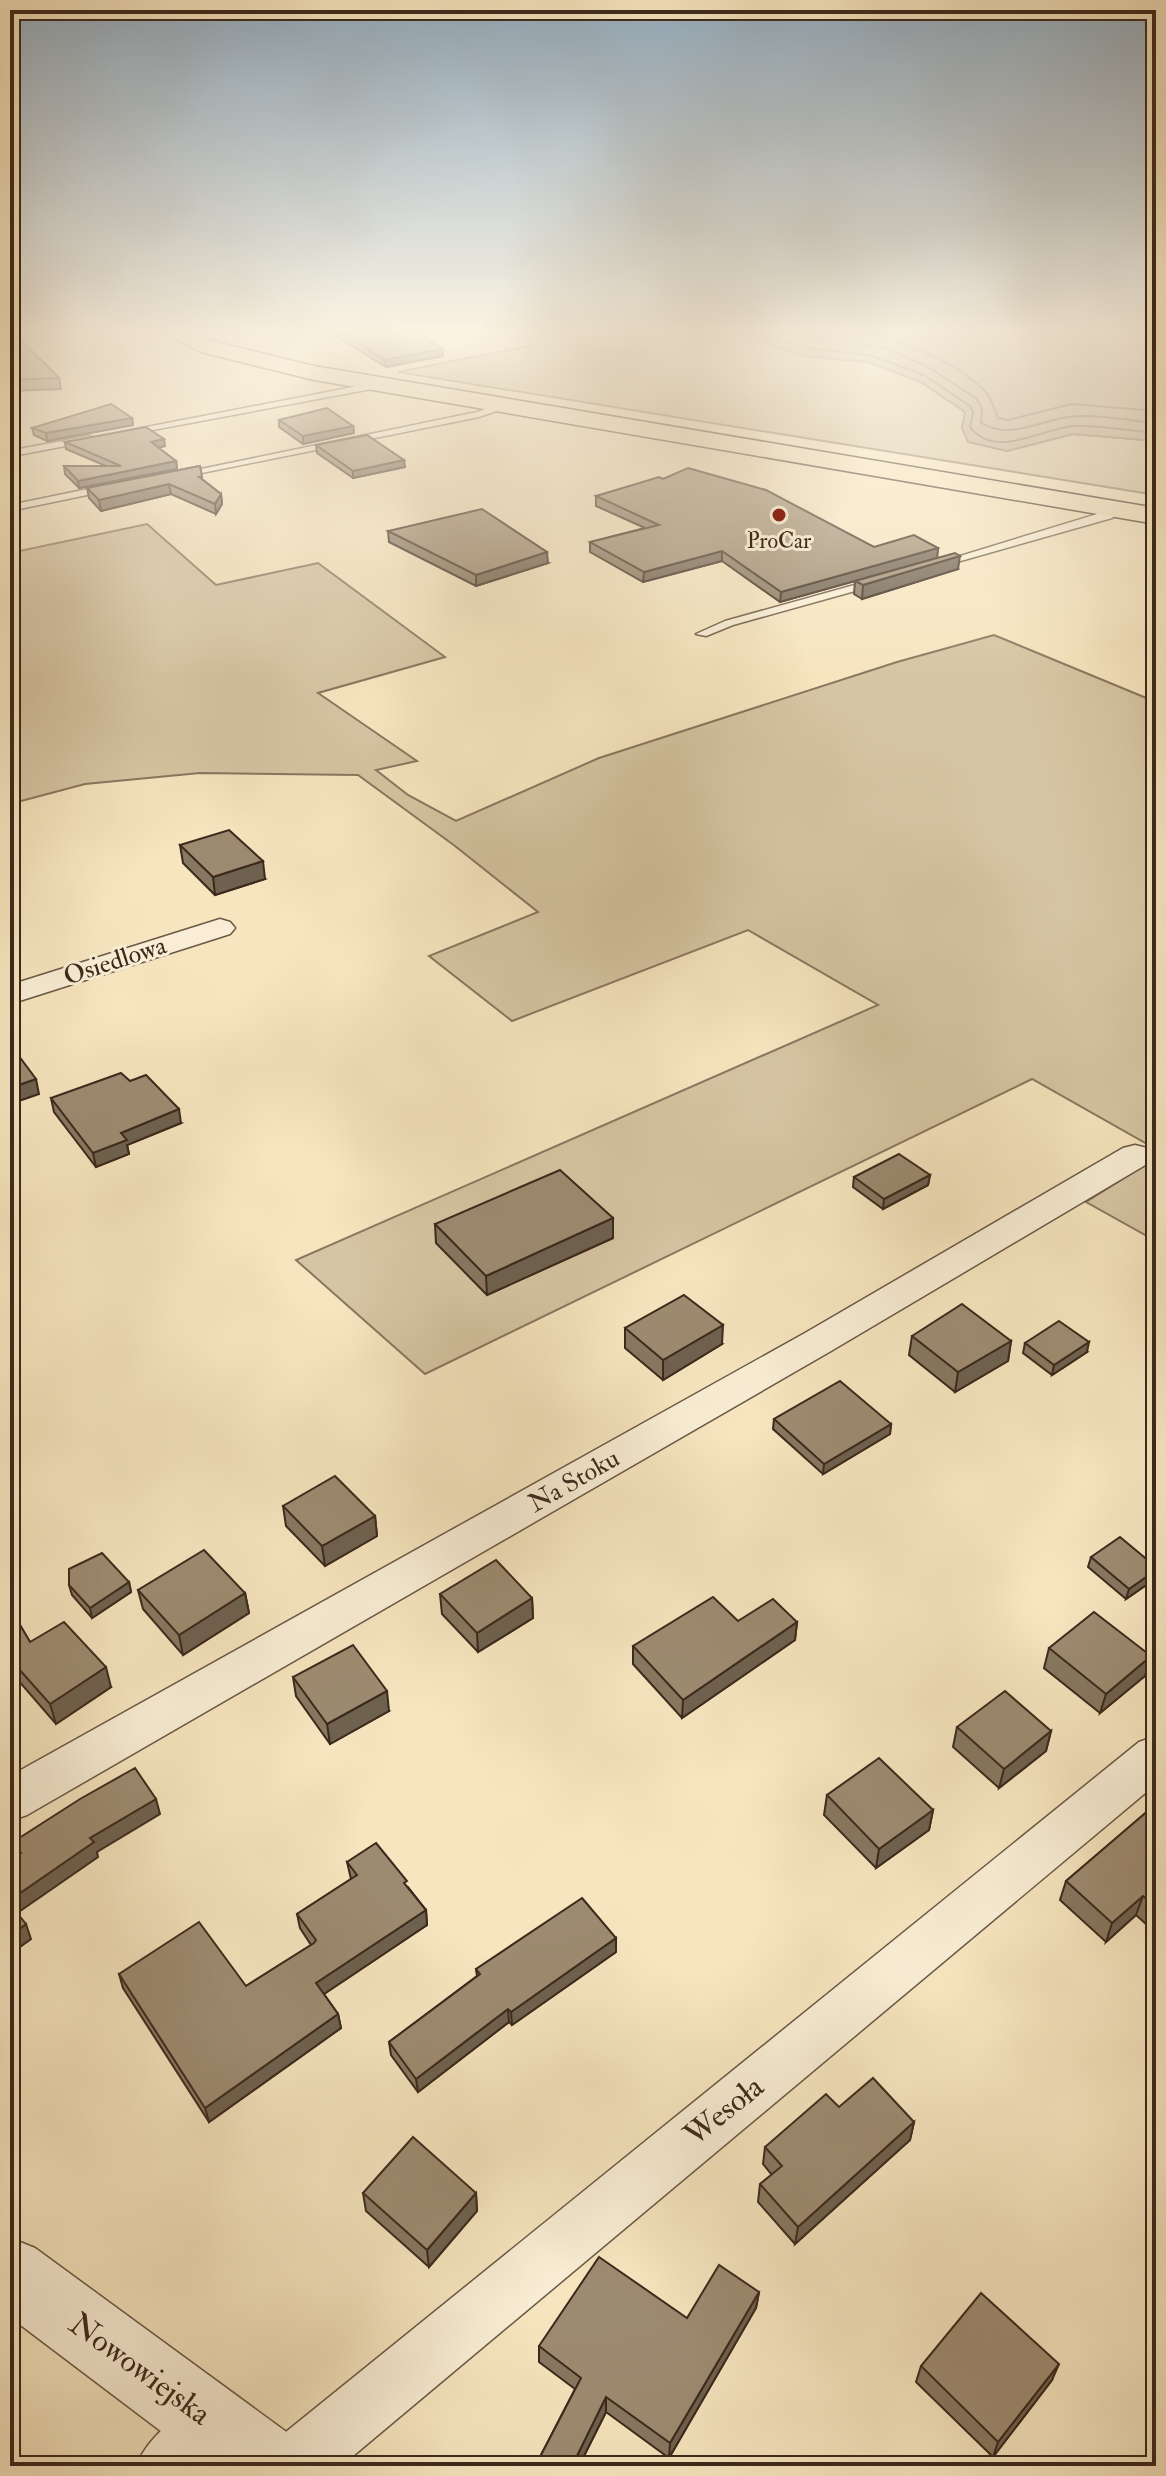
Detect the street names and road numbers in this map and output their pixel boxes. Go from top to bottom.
street label: Osiedlowa [60,929,171,993]
street label: Na Stoku [523,1442,625,1520]
street label: Wesoła [675,2066,772,2156]
street label: Nowowiejska [61,2304,220,2434]

